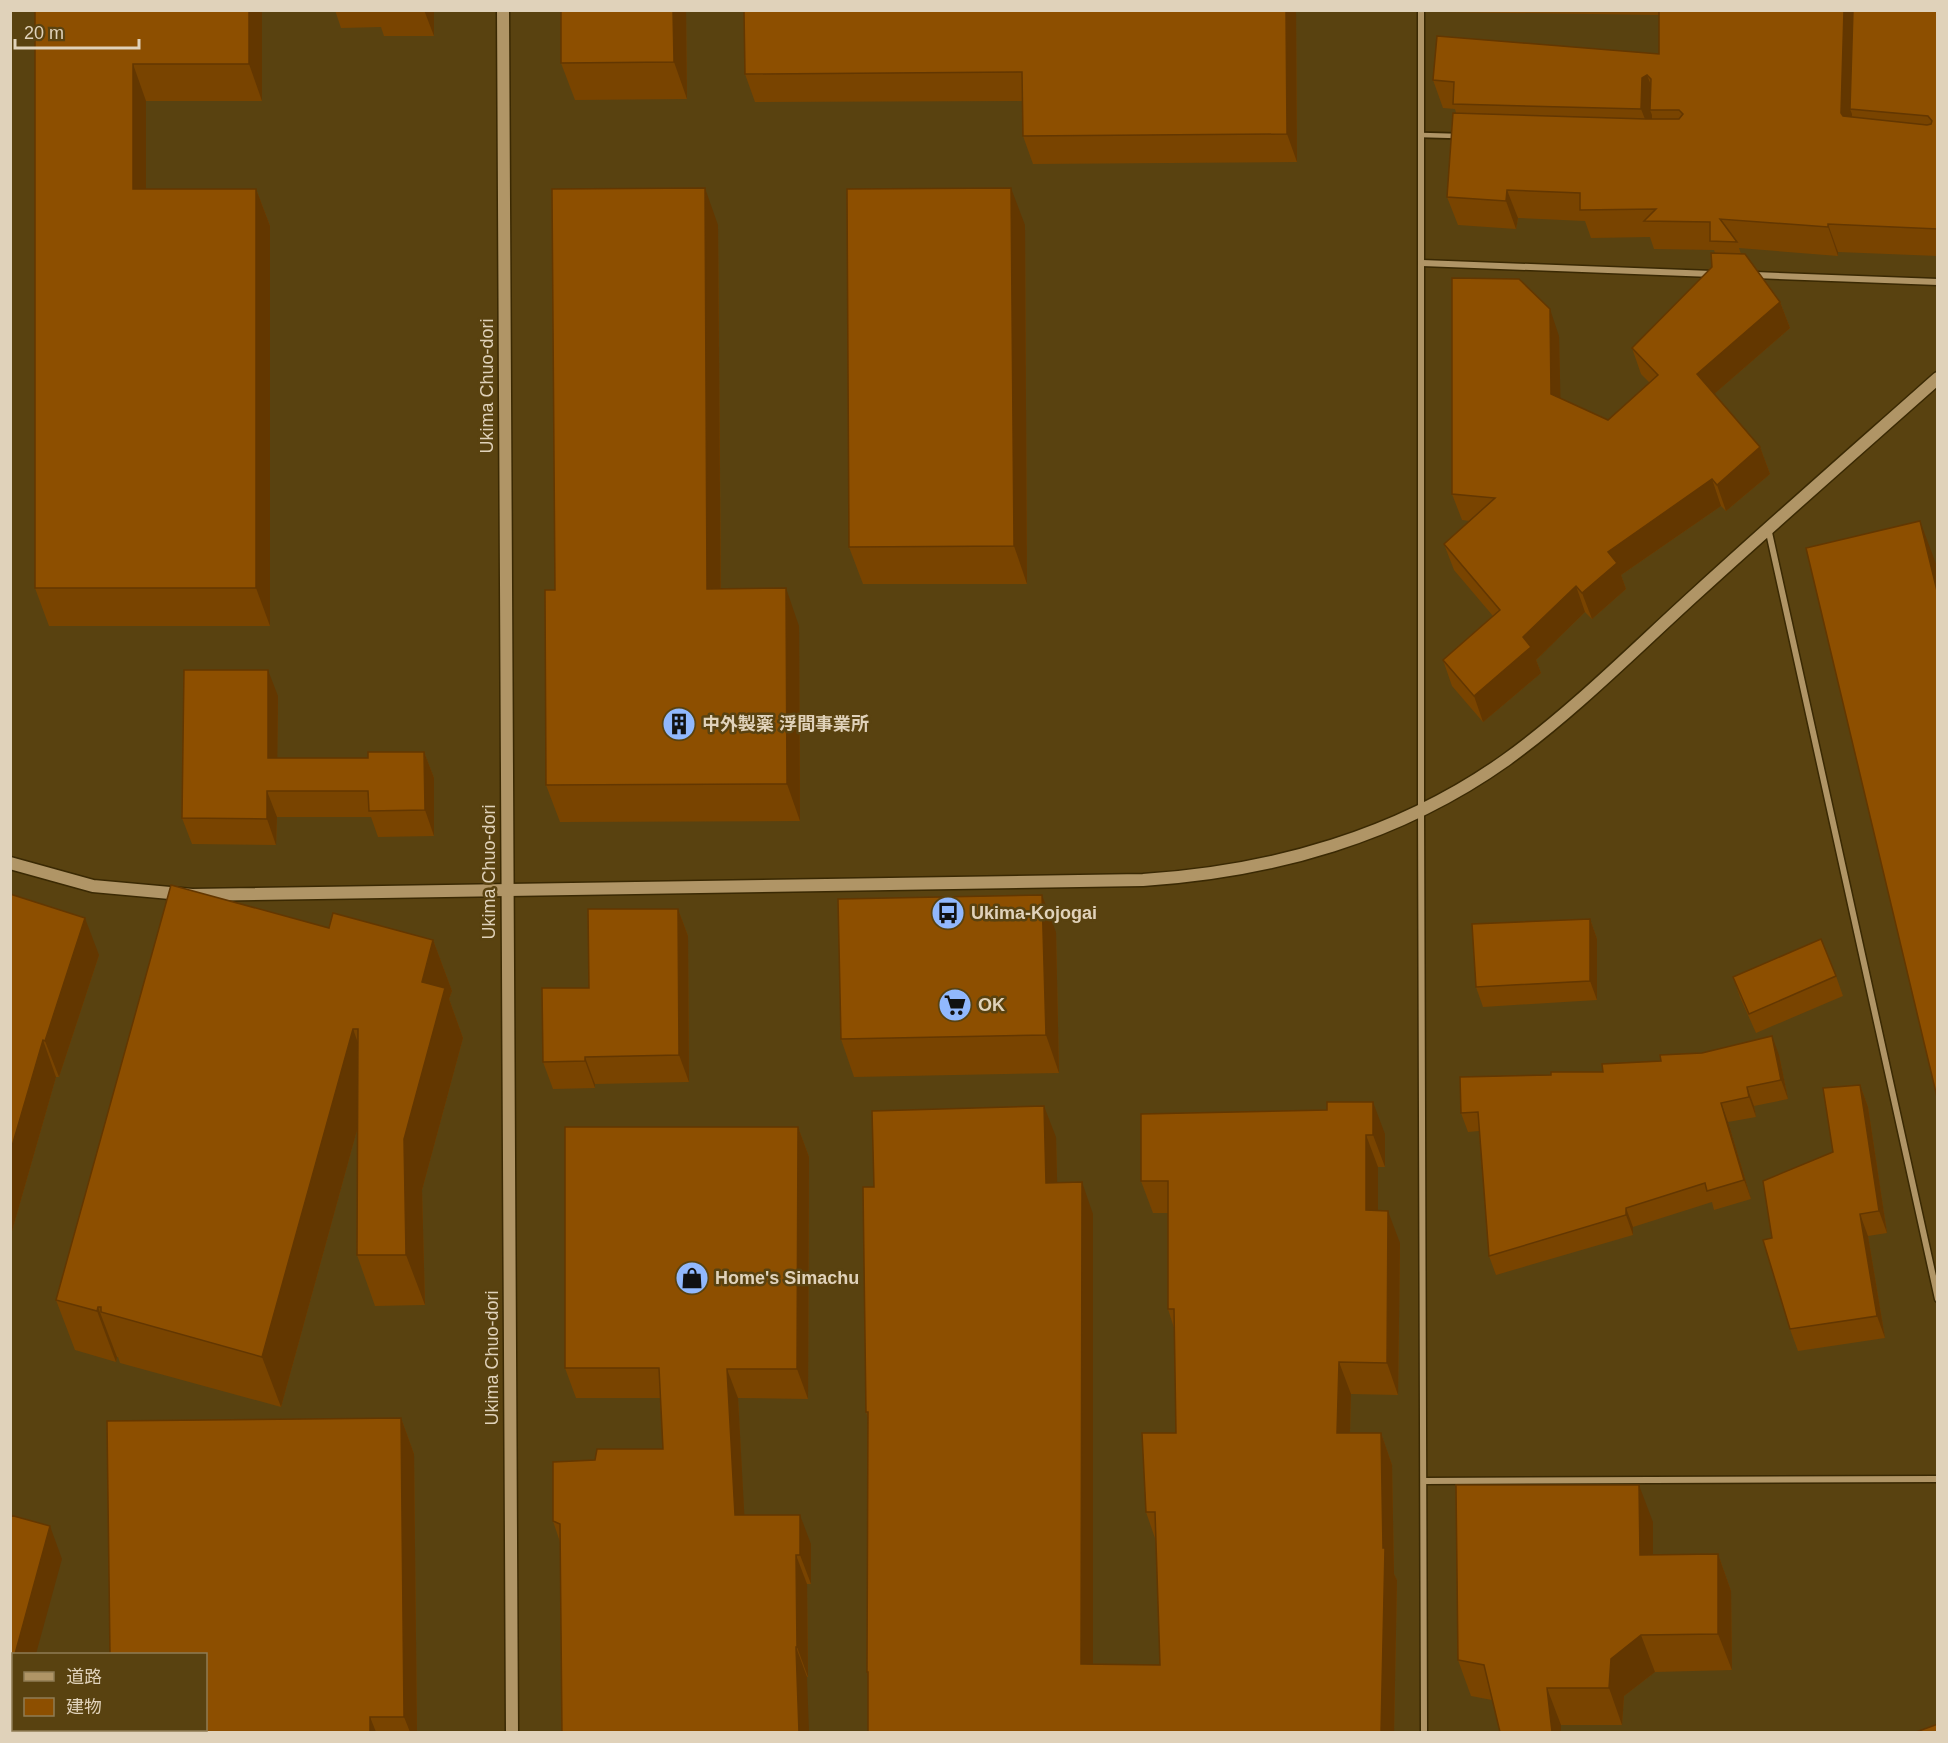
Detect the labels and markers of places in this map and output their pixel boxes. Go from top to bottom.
building icon: 中外製薬 浮間事業所 [661,706,697,742]
place label: 中外製薬 浮間事業所 [702,714,869,734]
bus stop icon: Ukima-Kojogai [930,895,966,931]
place label: Ukima-Kojogai [971,903,1097,923]
supermarket icon: OK [937,987,973,1023]
place label: OK [978,995,1005,1015]
shop icon: Home's Simachu [674,1260,710,1296]
place label: Home's Simachu [715,1268,859,1288]

